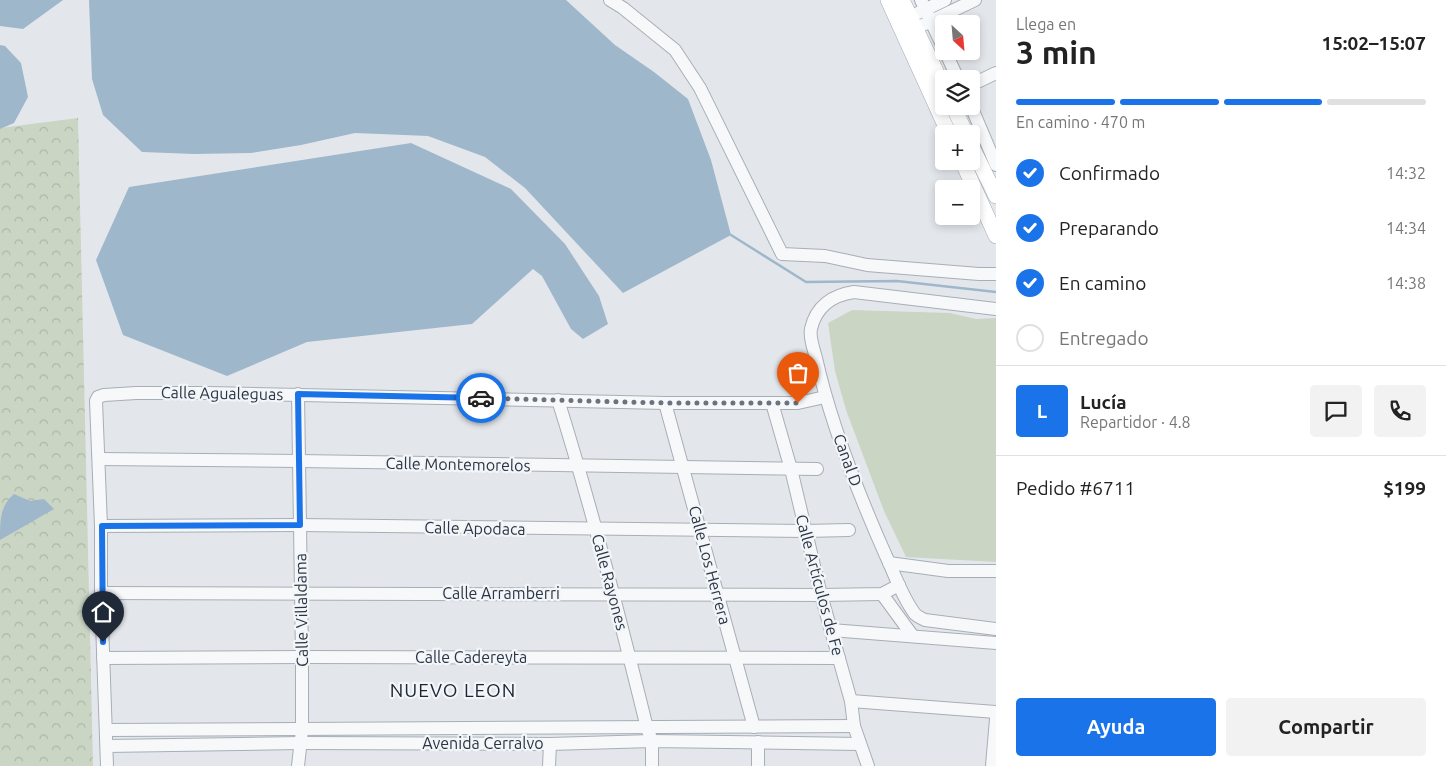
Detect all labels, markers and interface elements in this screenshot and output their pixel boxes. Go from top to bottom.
north arrow [935,15,980,60]
map controls [935,15,980,225]
text: Llega en [1016,15,1076,33]
text: 15:02–15:07 [1321,32,1426,54]
text: 3 min [1016,34,1097,70]
button: layers [935,70,980,115]
text: En camino · 470 m [1016,113,1145,131]
button: + [935,125,980,170]
icon: check [1016,159,1044,187]
text: Confirmado [1059,162,1160,184]
text: 14:32 [1386,164,1426,182]
button: − [935,180,980,225]
icon: check [1016,214,1044,242]
text: Preparando [1059,217,1159,239]
text: 14:34 [1386,219,1426,237]
icon: check [1016,269,1044,297]
text: En camino [1059,272,1146,294]
text: 14:38 [1386,274,1426,292]
text: Entregado [1059,327,1149,349]
pin [777,352,819,403]
icon: bag [784,359,812,387]
courier [456,373,506,423]
street label: Calle Agualeguas [161,383,283,403]
icon: car [467,384,495,412]
button: chat [1310,385,1362,437]
button: phone [1374,385,1426,437]
text: Lucía [1080,391,1127,413]
text: L [1037,400,1047,422]
text: Repartidor · 4.8 [1080,413,1191,431]
street label: Canal D [830,431,866,489]
street label: Calle Montemorelos [385,454,531,474]
text: Pedido #6711 [1016,477,1135,499]
text: $199 [1383,477,1426,499]
street label: Calle Los Herrera [685,504,735,626]
street label: Calle Artículos de Fe [792,512,848,658]
street label: Calle Apodaca [424,518,526,538]
street label: Calle Rayones [588,532,632,632]
street label: Calle Villaldama [291,553,311,667]
street label: Calle Arramberri [442,584,560,602]
pin [82,591,124,642]
icon: home [89,598,117,626]
street label: Calle Cadereyta [415,648,527,666]
district label: NUEVO LEON [390,679,516,701]
button: Ayuda [1016,698,1216,756]
button: Compartir [1226,698,1426,756]
street label: Avenida Cerralvo [422,734,544,752]

